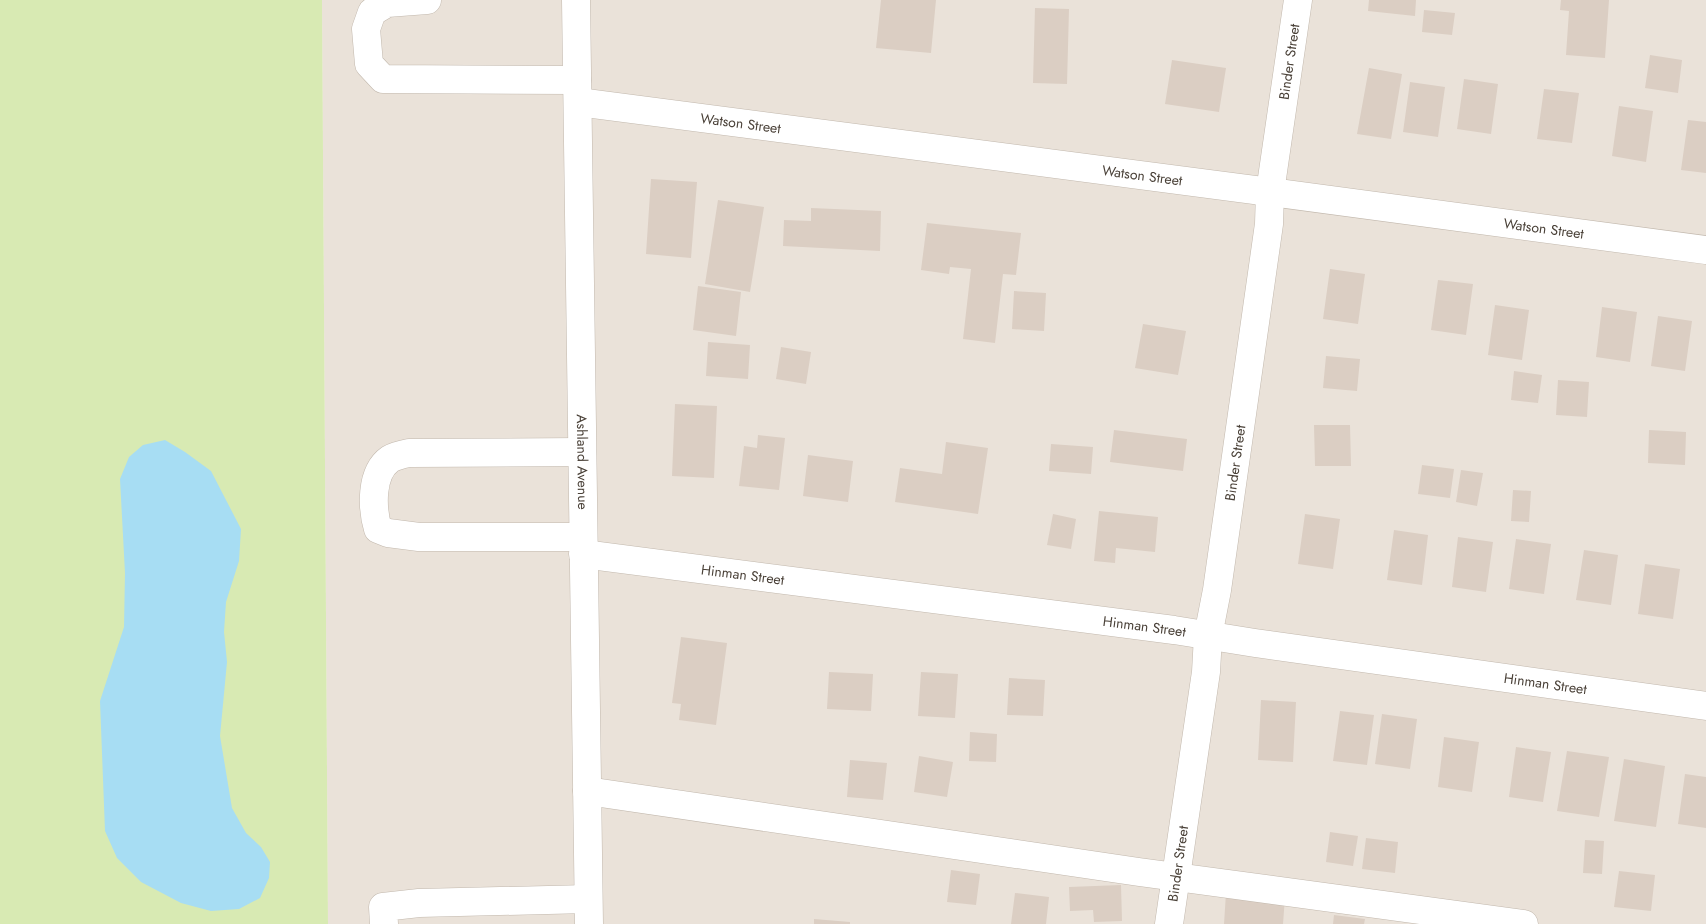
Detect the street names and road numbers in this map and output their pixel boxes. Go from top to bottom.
street label: Binder Street [1274,22,1305,101]
street label: Watson Street [699,108,783,138]
street label: Watson Street [1101,160,1184,191]
street label: Watson Street [1502,213,1586,244]
street label: Ashland Avenue [572,414,593,510]
street label: Binder Street [1220,423,1250,502]
street label: Hinman Street [700,559,786,590]
street label: Hinman Street [1102,611,1188,642]
street label: Hinman Street [1502,668,1589,699]
street label: Binder Street [1162,824,1193,903]

